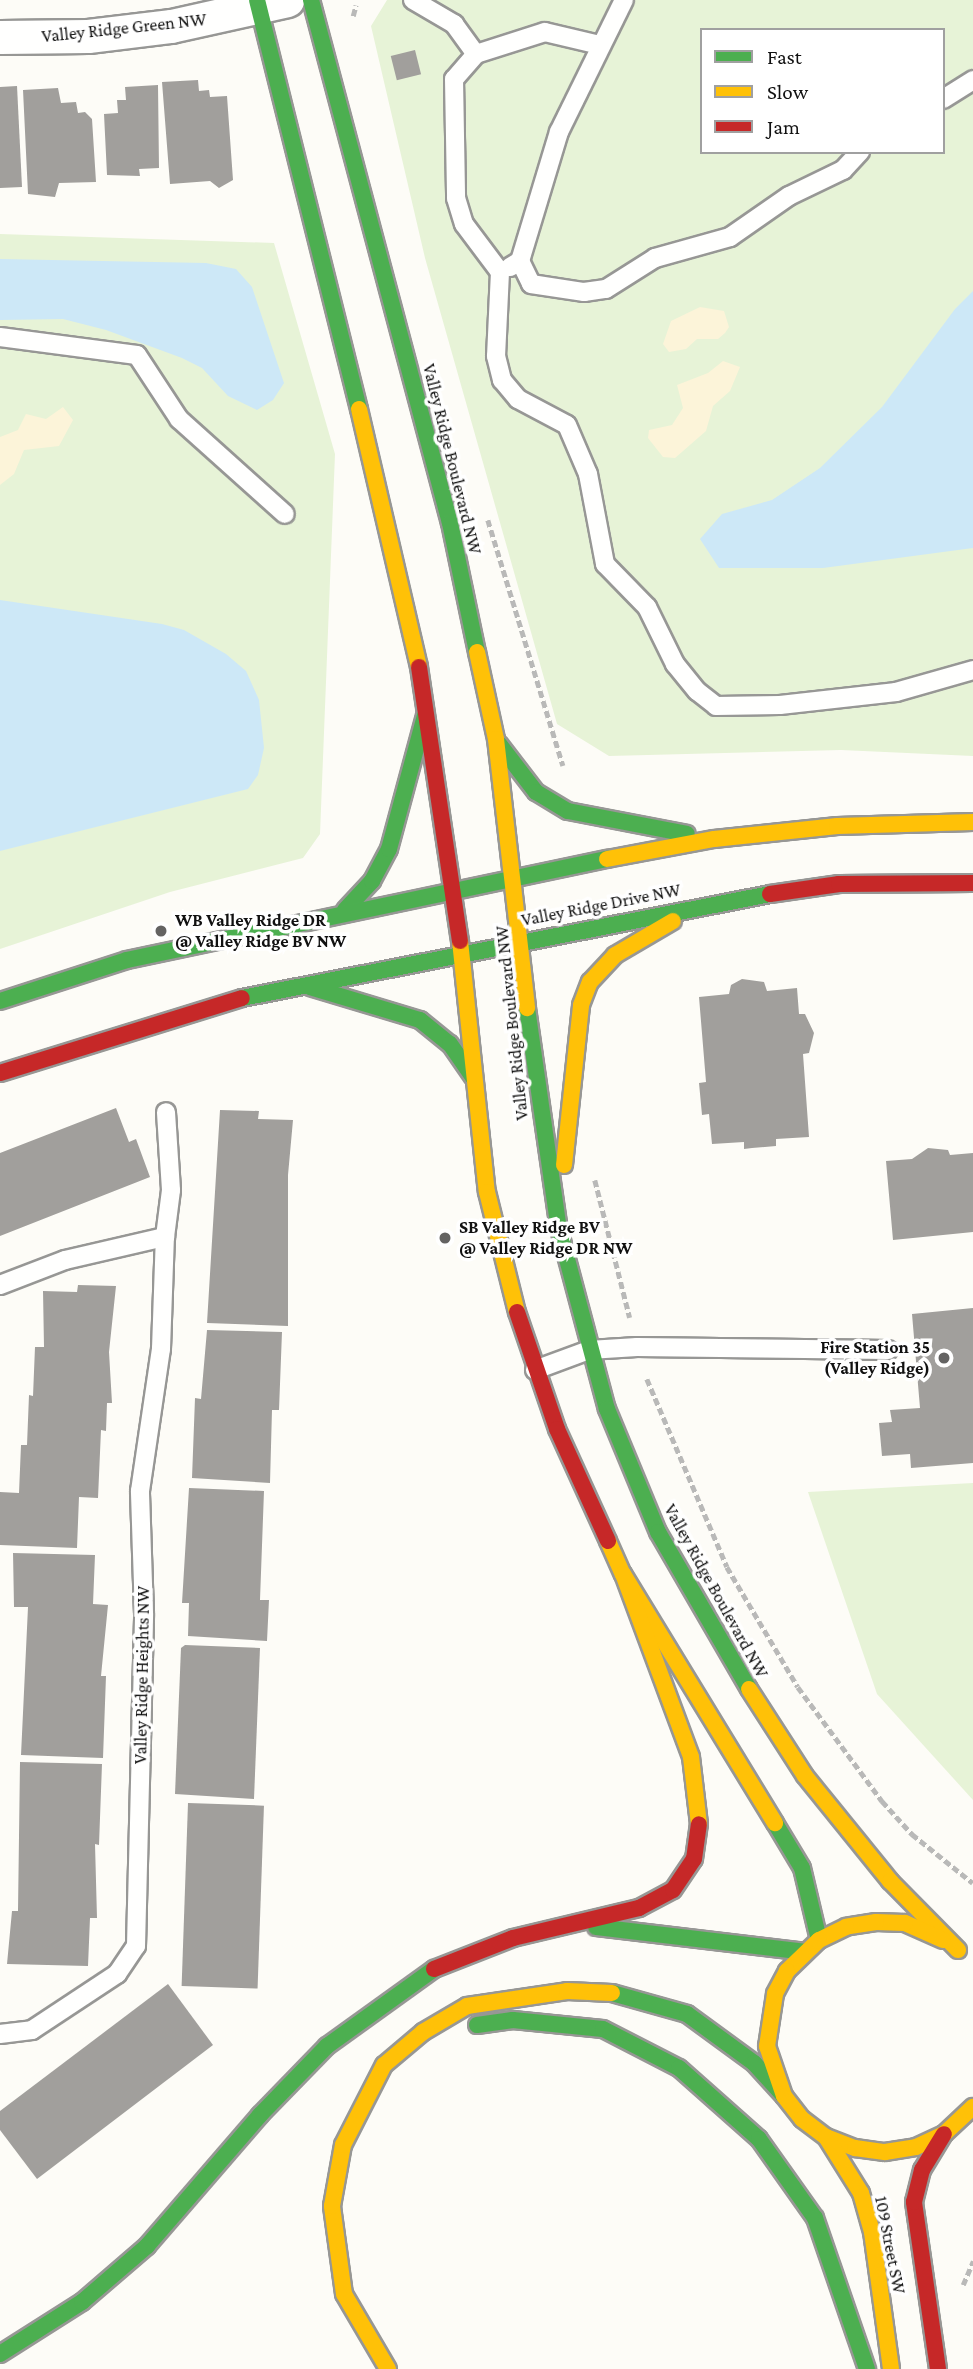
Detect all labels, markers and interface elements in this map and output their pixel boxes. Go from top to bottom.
street label: Valley Ridge Green NW [41,9,207,47]
legend [700,28,945,154]
text: Fast [767,45,802,69]
text: Slow [767,80,808,104]
text: Jam [767,115,800,139]
street label: Valley Ridge Boulevard NW [418,362,486,556]
street label: Valley Ridge Drive NW [520,879,682,931]
place label: WB Valley Ridge DR @ Valley Ridge BV NW [175,910,346,953]
marker: WB Valley Ridge DR @ Valley Ridge BV NW [153,923,169,939]
street label: Valley Ridge Boulevard NW [491,925,533,1121]
place label: SB Valley Ridge BV @ Valley Ridge DR NW [459,1217,632,1260]
marker: SB Valley Ridge BV @ Valley Ridge DR NW [437,1230,453,1246]
place label: Fire Station 35 (Valley Ridge) [820,1337,930,1380]
marker: Fire Station 35 (Valley Ridge) [936,1350,952,1366]
street label: Valley Ridge Boulevard NW [659,1500,773,1682]
street label: Valley Ridge Heights NW [130,1586,154,1764]
street label: 109 Street SW [870,2194,910,2296]

